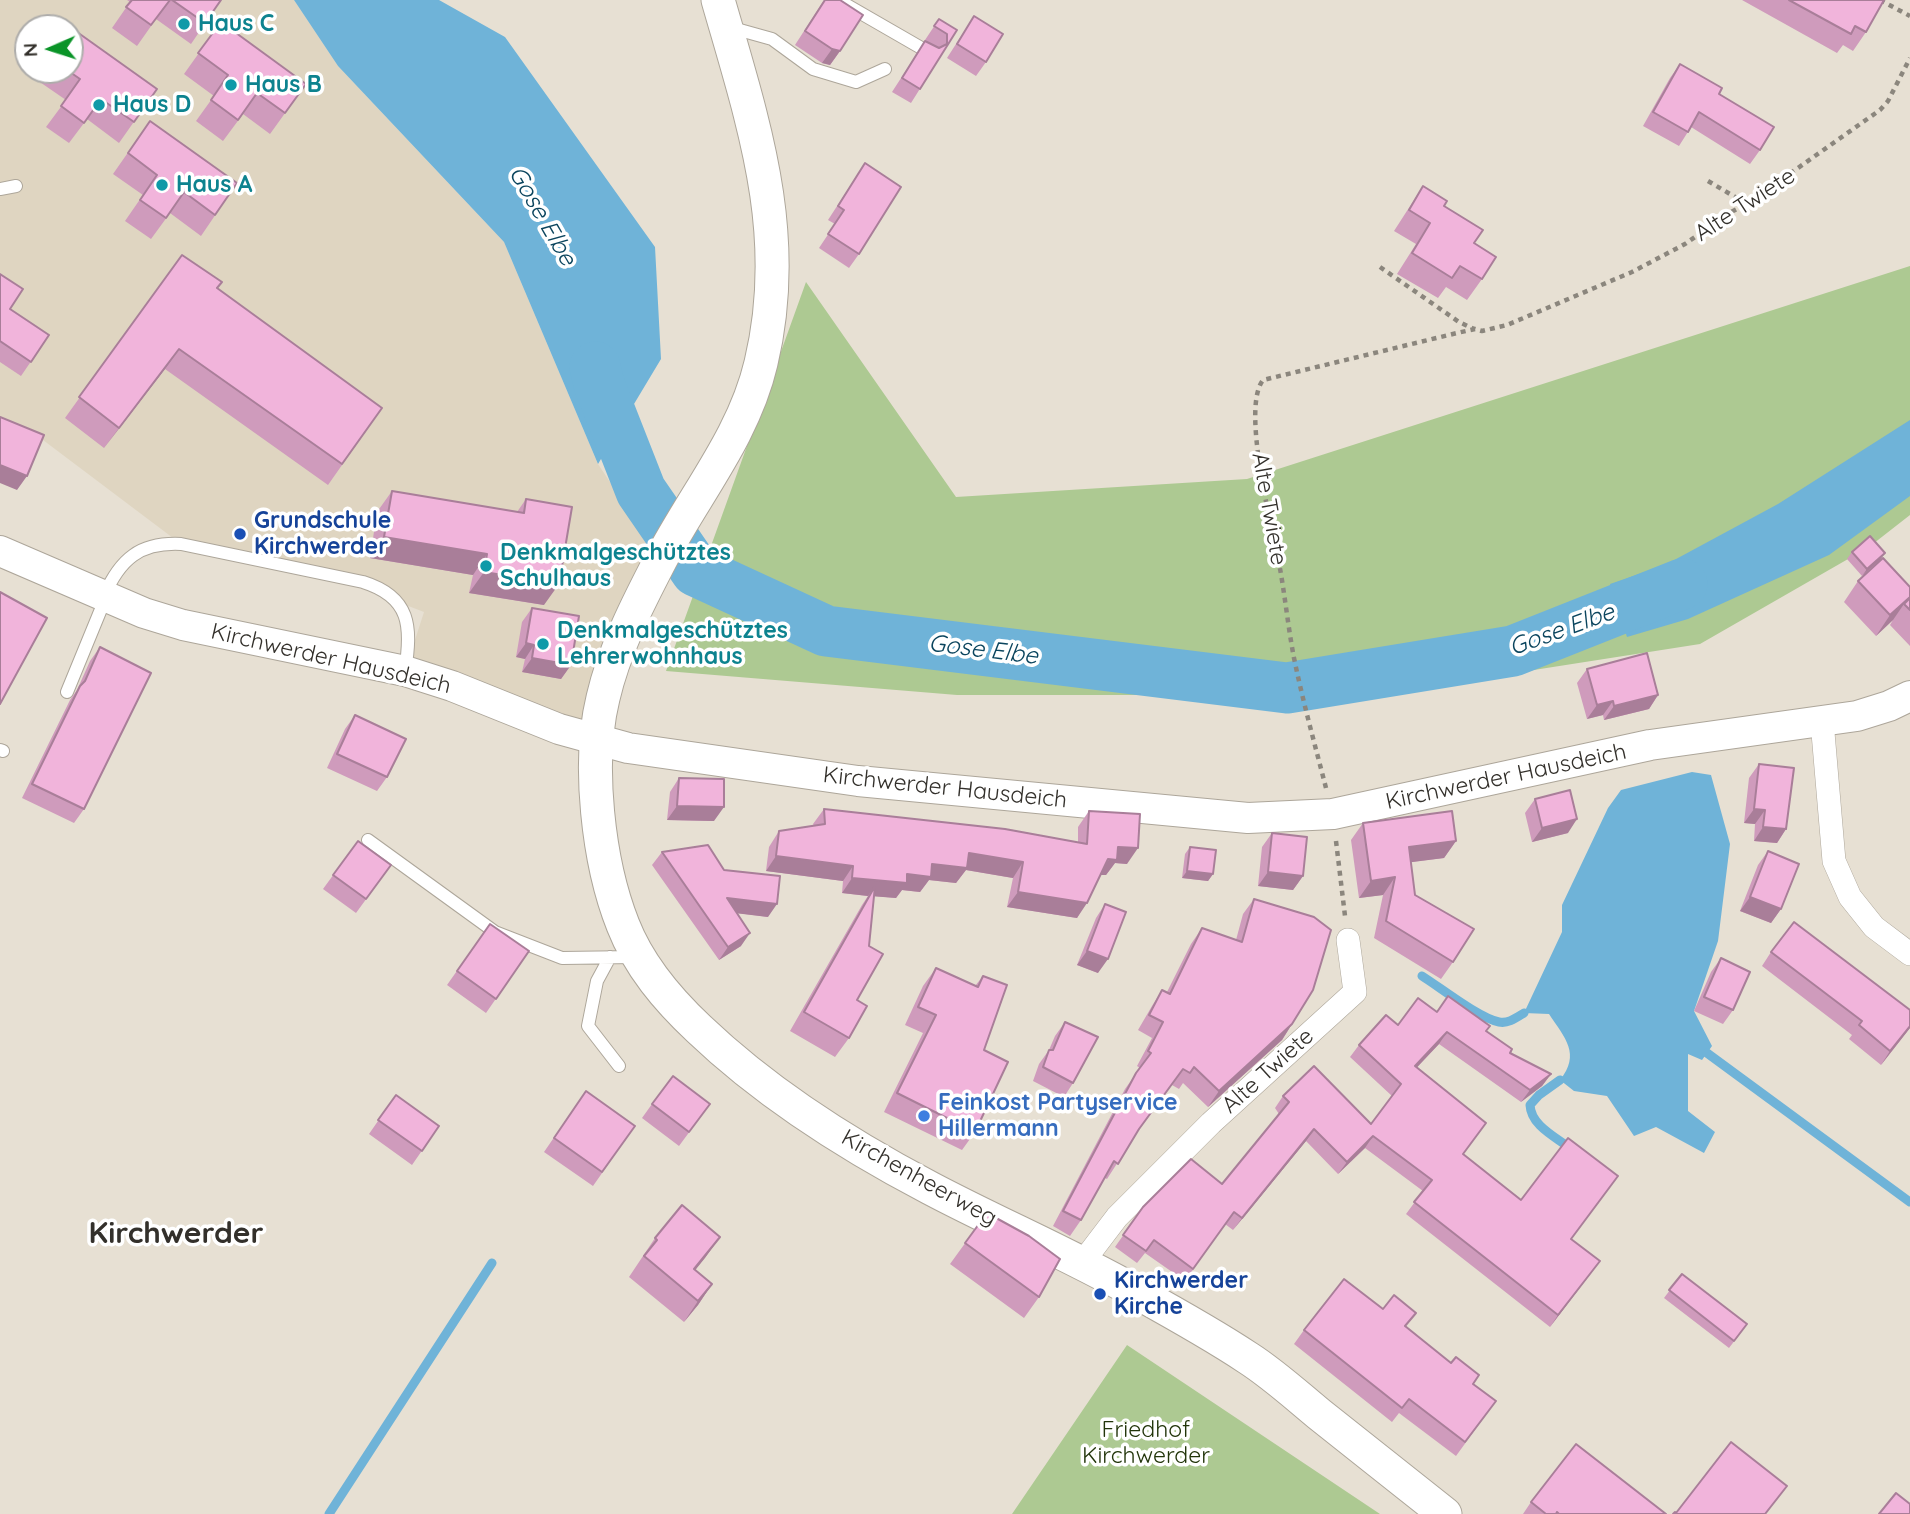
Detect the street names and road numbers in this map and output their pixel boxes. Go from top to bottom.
street label: Alte Twiete [1690,162,1800,248]
street label: Alte Twiete [1246,450,1292,568]
street label: Kirchwerder Hausdeich [208,618,454,700]
street label: Kirchwerder Hausdeich [1383,738,1629,816]
street label: Kirchwerder Hausdeich [822,761,1068,815]
street label: Alte Twiete [1216,1023,1320,1119]
street label: Kirchenheerweg [836,1124,1002,1232]

